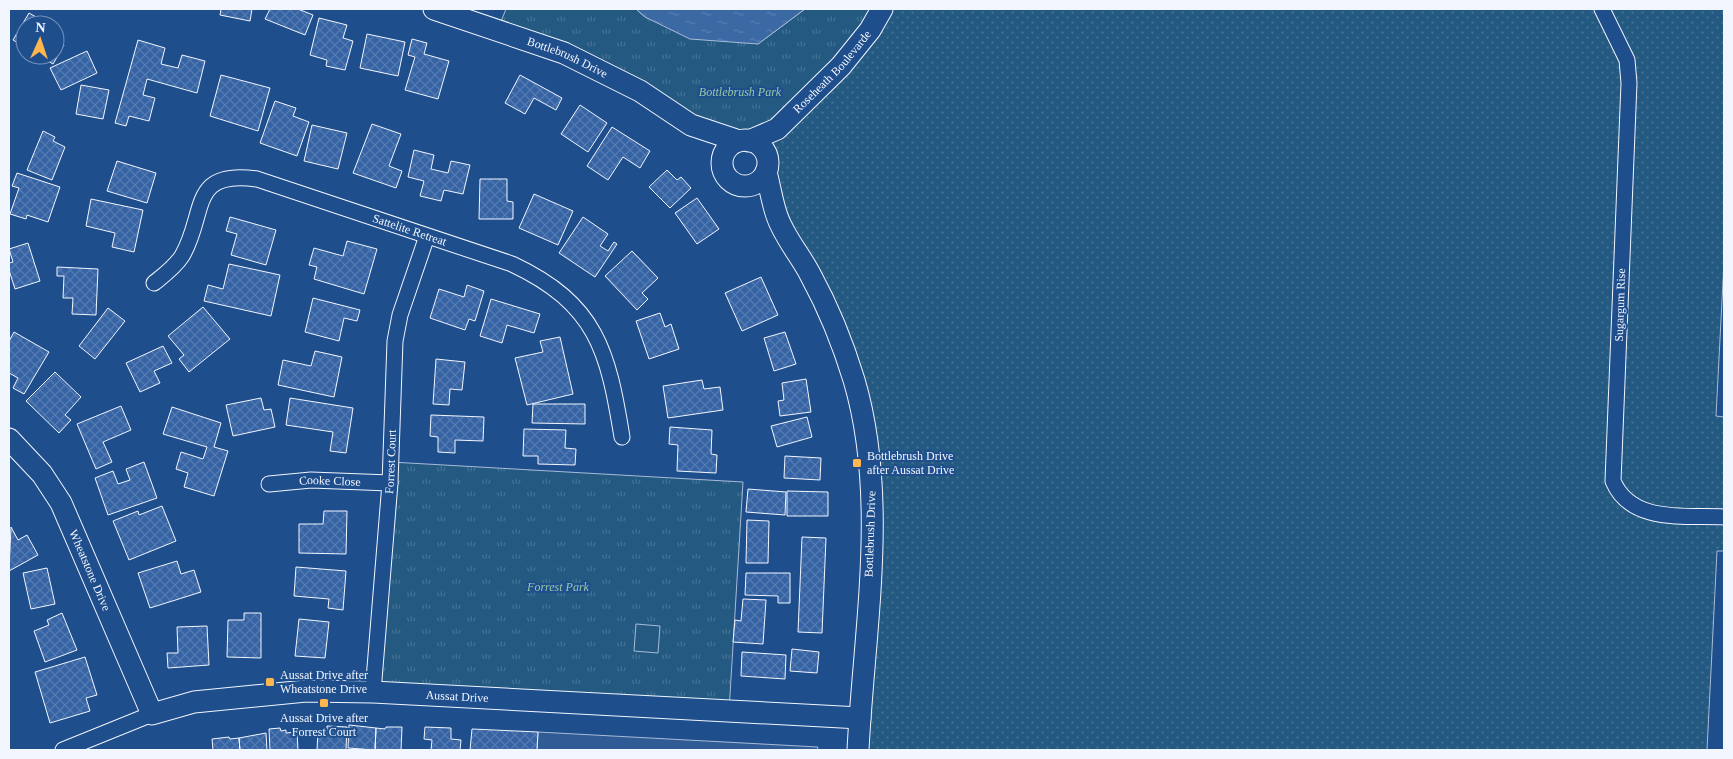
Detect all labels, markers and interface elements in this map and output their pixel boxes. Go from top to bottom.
north arrow [15,15,65,65]
text: N [35,20,46,35]
street label: Roseheath Boulevarde [790,27,874,116]
street label: Bottlebrush Drive [525,34,610,81]
park label: Bottlebrush Park [699,85,782,99]
street label: Sattelite Retreat [371,211,449,249]
street label: Sugargum Rise [1612,268,1628,342]
street label: Forrest Court [382,429,399,494]
place label: Bottlebrush Drive after Aussat Drive [867,449,954,477]
marker: Bottlebrush Drive after Aussat Drive [851,457,863,469]
street label: Cooke Close [298,473,361,489]
street label: Bottlebrush Drive [861,491,879,577]
street label: Wheatstone Drive [66,528,114,613]
park label: Forrest Park [526,580,590,594]
place label: Aussat Drive after Wheatstone Drive [280,668,368,696]
marker: Aussat Drive after Wheatstone Drive [264,676,276,688]
street label: Aussat Drive [425,688,489,705]
marker: Aussat Drive after Forrest Court [318,697,330,709]
place label: Aussat Drive after Forrest Court [280,711,368,739]

